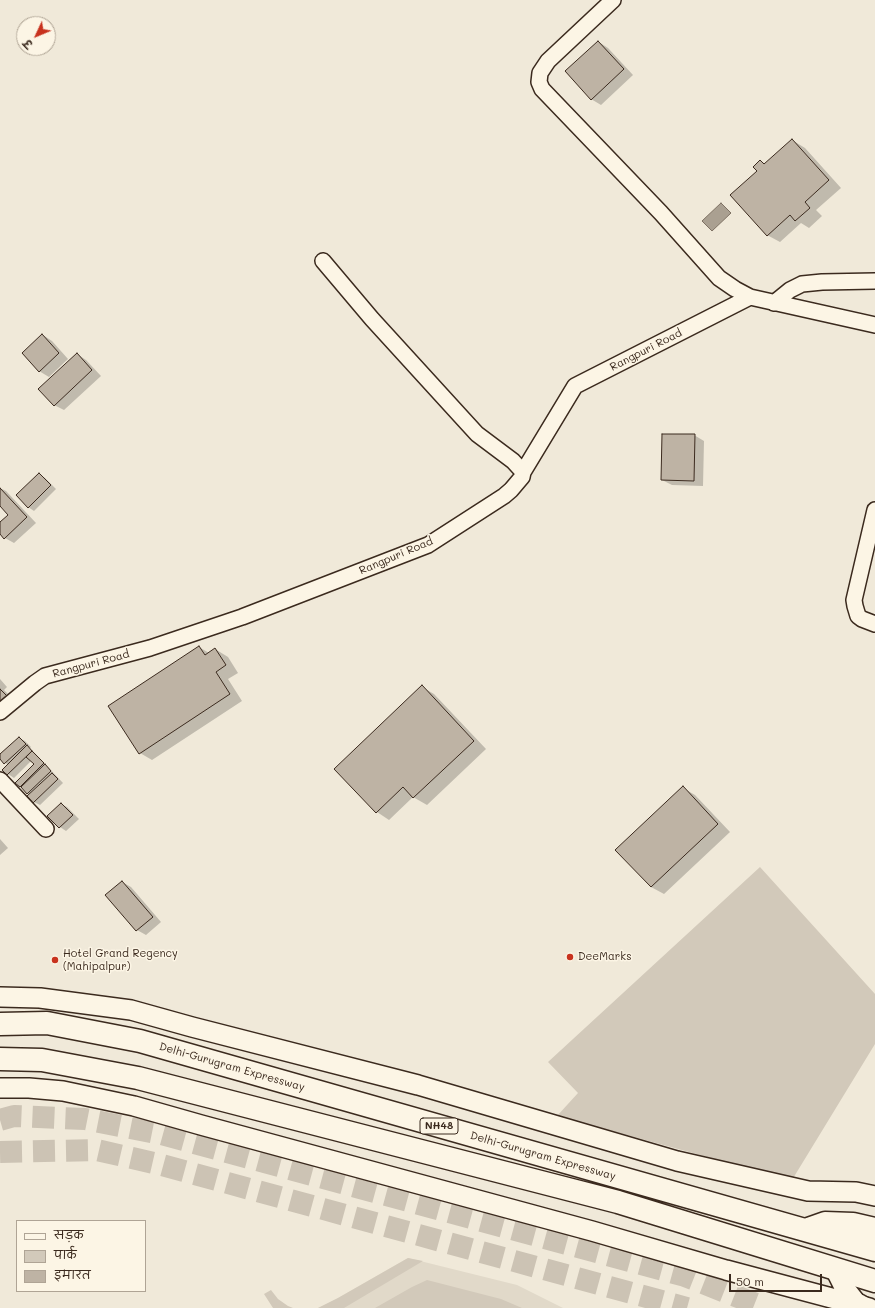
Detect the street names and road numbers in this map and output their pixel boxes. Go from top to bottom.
street label: Rangpuri Road [608,326,684,374]
street label: Rangpuri Road [357,534,435,578]
street label: Rangpuri Road [51,647,131,681]
street label: Delhi-Gurugram Expressway [158,1040,306,1094]
road number: NH48 [420,1118,458,1134]
street label: Delhi-Gurugram Expressway [469,1129,617,1183]

